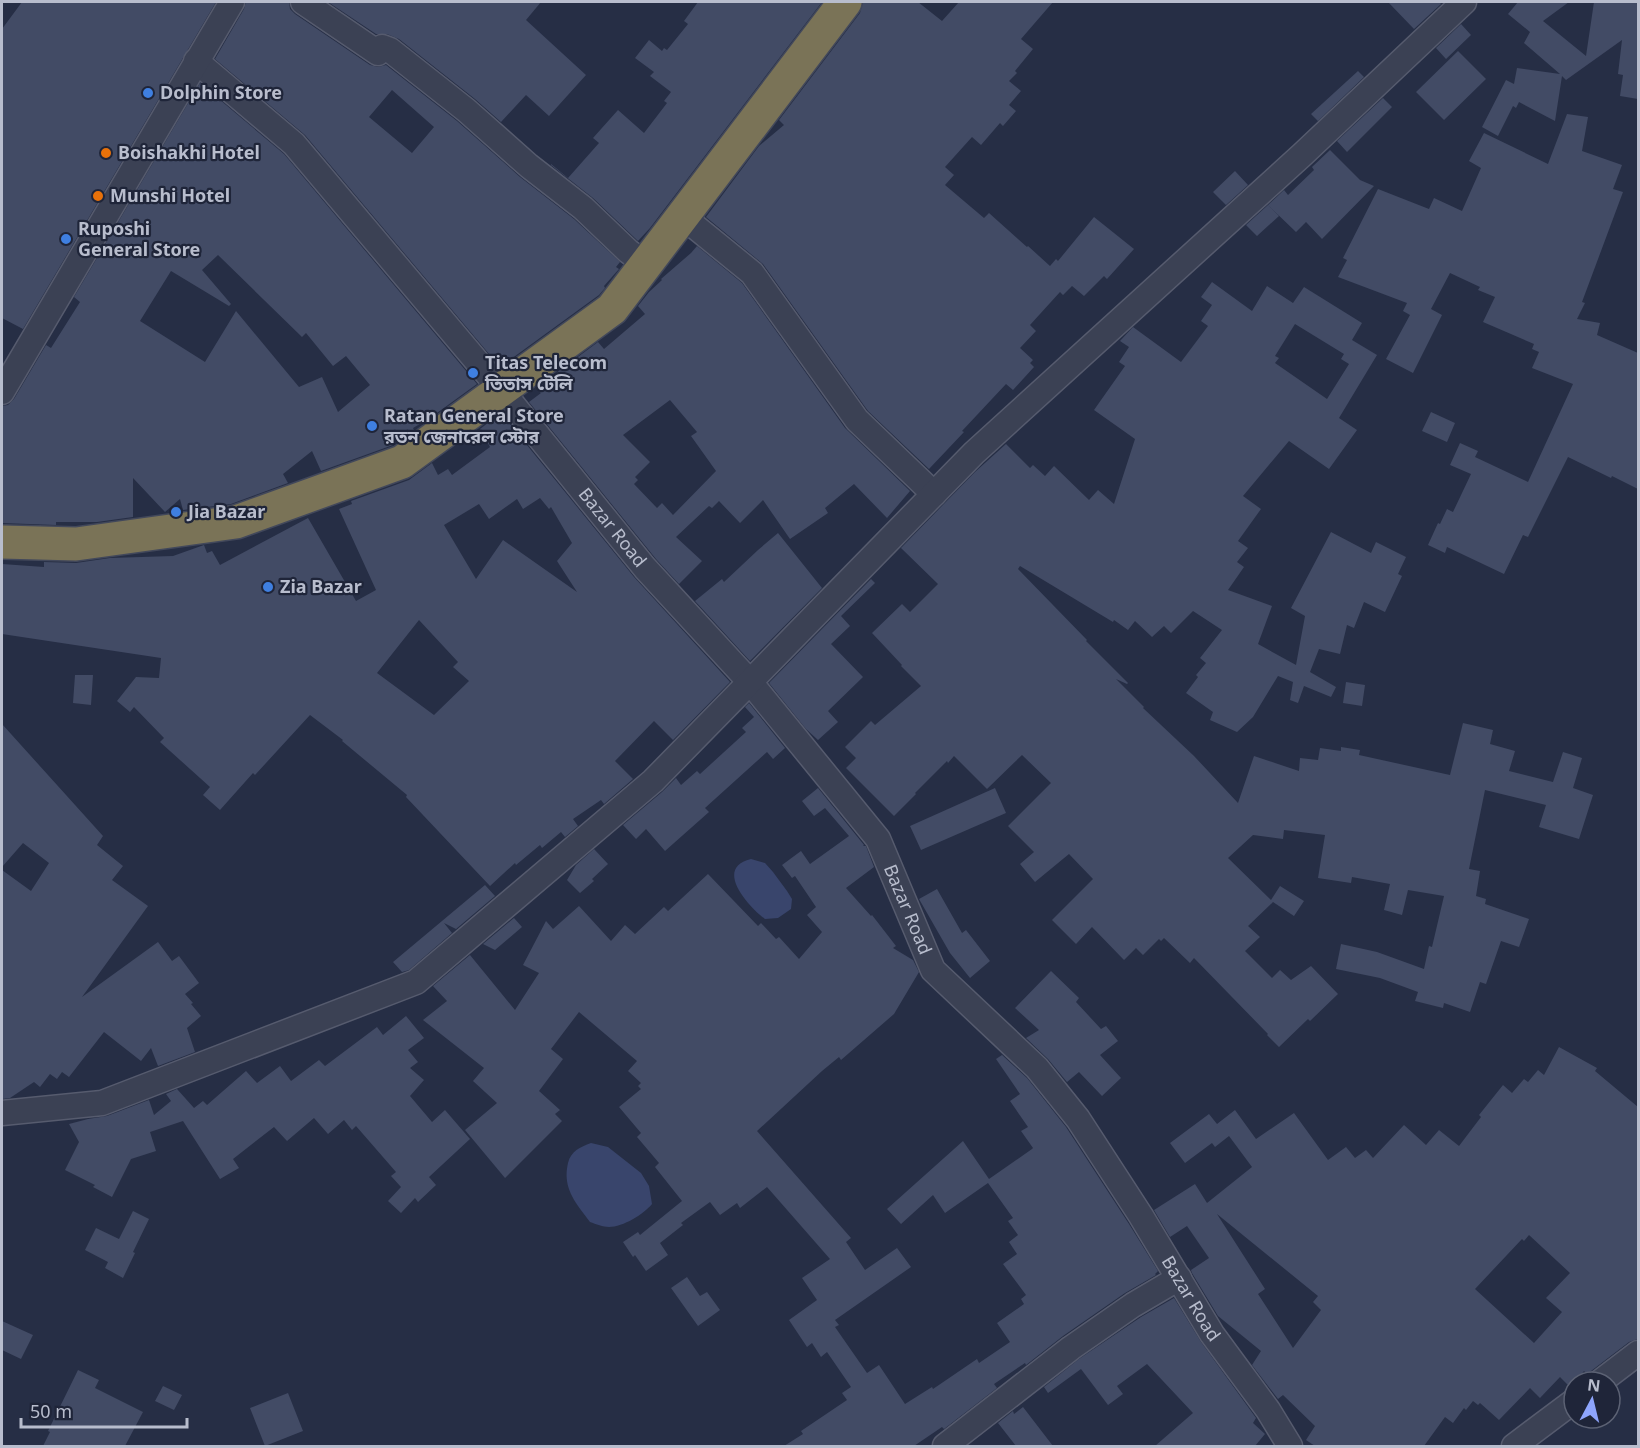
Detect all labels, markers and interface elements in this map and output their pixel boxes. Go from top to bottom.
place label: Dolphin Store [160,80,282,104]
marker: Dolphin Store [141,86,155,100]
place label: Boishakhi Hotel [118,140,260,164]
marker: Boishakhi Hotel [99,146,113,160]
place label: Munshi Hotel [110,183,230,207]
marker: Munshi Hotel [91,189,105,203]
place label: Ruposhi General Store [78,216,200,261]
marker: Ruposhi General Store [59,232,73,246]
place label: Titas Telecom তিতাস টেলি [484,350,607,395]
marker: Titas Telecom তিতাস টেলি [466,366,480,380]
place label: Ratan General Store রতন জেনারেল স্টোর [383,403,564,448]
marker: Ratan General Store রতন জেনারেল স্টোর [365,419,379,433]
street label: Bazar Road [574,482,653,572]
place label: Jia Bazar [186,499,265,523]
marker: Jia Bazar [169,505,183,519]
place label: Zia Bazar [280,574,362,598]
marker: Zia Bazar [261,580,275,594]
street label: Bazar Road [879,860,938,958]
street label: Bazar Road [1157,1251,1226,1346]
north arrow [1562,1370,1622,1430]
text: N [1586,1373,1602,1397]
scale bar [21,1391,188,1429]
text: 50 m [30,1399,72,1423]

